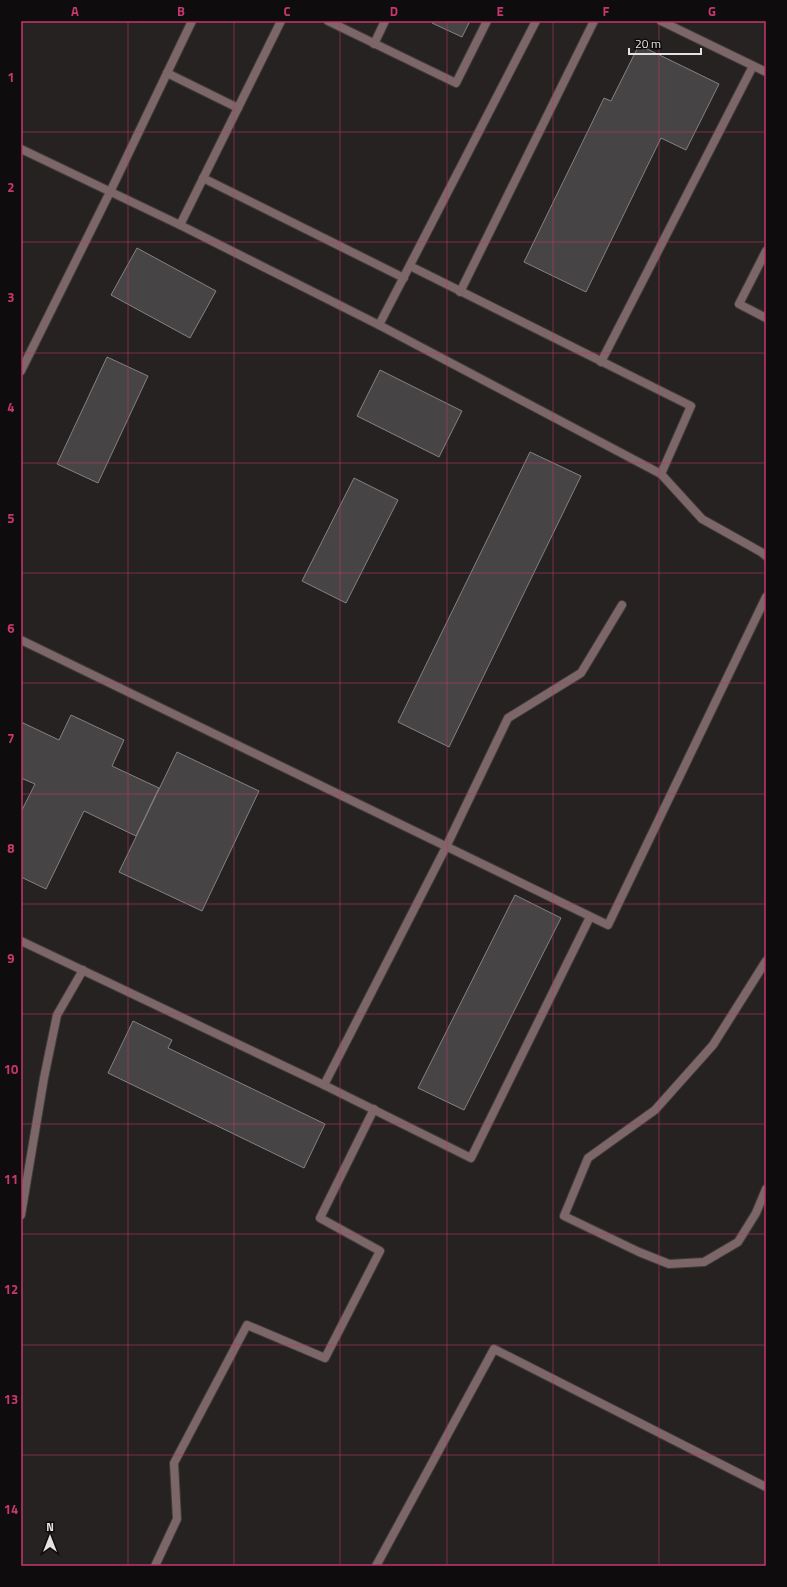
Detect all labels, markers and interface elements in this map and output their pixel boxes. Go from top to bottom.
text: A [71,1,79,21]
text: B [177,1,185,21]
text: C [283,1,291,21]
text: D [390,1,398,21]
text: E [496,1,504,21]
text: F [603,1,610,21]
text: G [708,1,716,21]
scale bar [629,30,701,56]
text: 20 m [635,34,661,53]
text: 1 [7,67,15,87]
text: 2 [7,177,15,197]
text: 3 [7,287,15,307]
text: 4 [7,397,15,417]
text: 5 [7,508,15,528]
text: 6 [7,618,15,638]
text: 7 [7,728,15,748]
text: 8 [7,838,15,858]
text: 9 [7,948,15,968]
text: 10 [4,1059,18,1079]
text: 11 [4,1169,18,1189]
text: 12 [4,1279,18,1299]
text: 13 [4,1389,18,1409]
text: 14 [4,1499,18,1519]
north arrow [30,1517,70,1557]
text: N [46,1519,54,1535]

